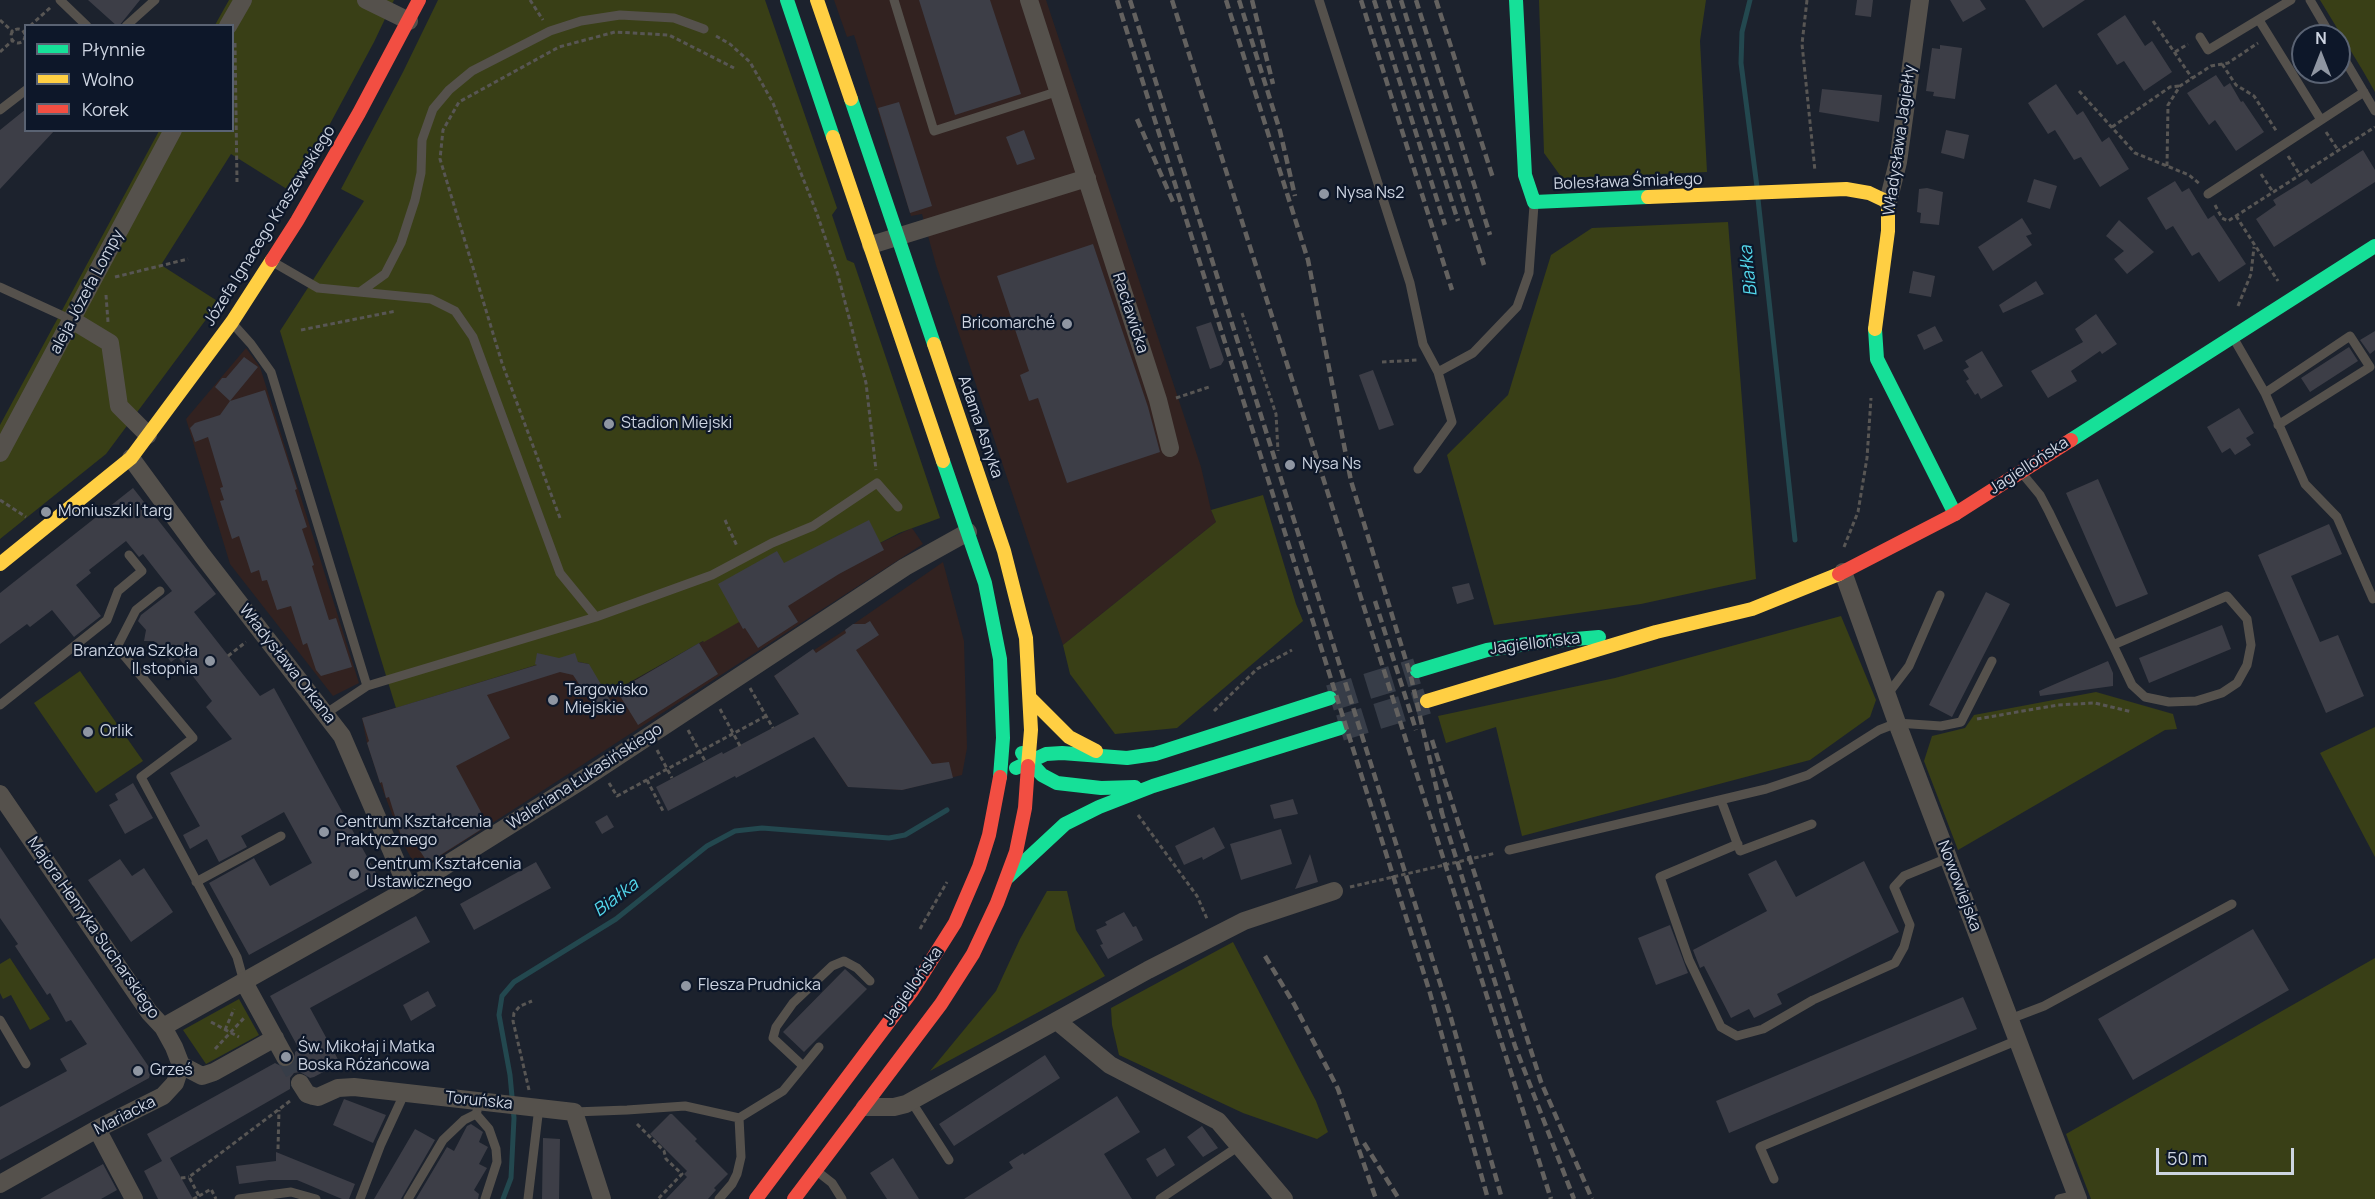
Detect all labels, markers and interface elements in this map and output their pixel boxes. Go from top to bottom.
legend [24,24,234,132]
north arrow [2291,24,2351,84]
text: N [2315,27,2327,49]
text: Płynnie [82,37,145,61]
street label: Władysława Jagiełły [1880,63,1920,217]
text: Wolno [82,67,134,91]
text: Korek [82,97,128,121]
street label: Józefa Ignacego Kraszewskiego [200,122,340,330]
street label: Bolesława Śmiałego [1553,170,1703,194]
place label: Nysa Ns2 [1336,184,1404,204]
marker: Nysa Ns2 [1317,187,1331,201]
street label: aleja Józefa Lompy [46,227,128,357]
water label: Białka [1736,245,1762,297]
street label: Racławicka [1108,270,1152,356]
place label: Bricomarché [962,314,1055,334]
marker: Bricomarché [1060,317,1074,331]
street label: Adama Asnyka [953,373,1007,481]
place label: Stadion Miejski [621,414,732,434]
marker: Stadion Miejski [602,417,616,431]
street label: Jagiellońska [1986,433,2072,499]
place label: Nysa Ns [1302,455,1361,475]
marker: Nysa Ns [1283,458,1297,472]
place label: Moniuszki I targ [58,502,173,522]
marker: Moniuszki I targ [39,505,53,519]
street label: Władysława Orkana [235,601,339,727]
street label: Jagiellońska [1489,629,1581,659]
place label: Branżowa Szkoła II stopnia [73,642,198,680]
marker: Branżowa Szkoła II stopnia [203,654,217,668]
place label: Targowisko Miejskie [565,681,648,719]
marker: Targowisko Miejskie [546,693,560,707]
street label: Waleriana Łukasińskiego [504,720,666,834]
place label: Orlik [100,722,133,742]
marker: Orlik [81,725,95,739]
place label: Centrum Kształcenia Praktycznego [336,813,491,851]
marker: Centrum Kształcenia Praktycznego [317,825,331,839]
street label: Majora Henryka Sucharskiego [23,833,163,1023]
street label: Nowowiejska [1933,838,1985,934]
place label: Centrum Kształcenia Ustawicznego [366,855,521,893]
marker: Centrum Kształcenia Ustawicznego [347,867,361,881]
water label: Białka [589,874,643,922]
street label: Jagiellońska [879,943,947,1029]
place label: Flesza Prudnicka [698,976,821,996]
marker: Flesza Prudnicka [679,979,693,993]
place label: Św. Mikołaj i Matka Boska Różańcowa [298,1038,435,1076]
marker: Św. Mikołaj i Matka Boska Różańcowa [279,1050,293,1064]
place label: Grześ [150,1061,193,1081]
marker: Grześ [131,1064,145,1078]
street label: Toruńska [444,1088,514,1114]
street label: Mariacka [91,1092,159,1140]
scale bar [2159,1136,2297,1174]
text: 50 m [2167,1146,2207,1170]

